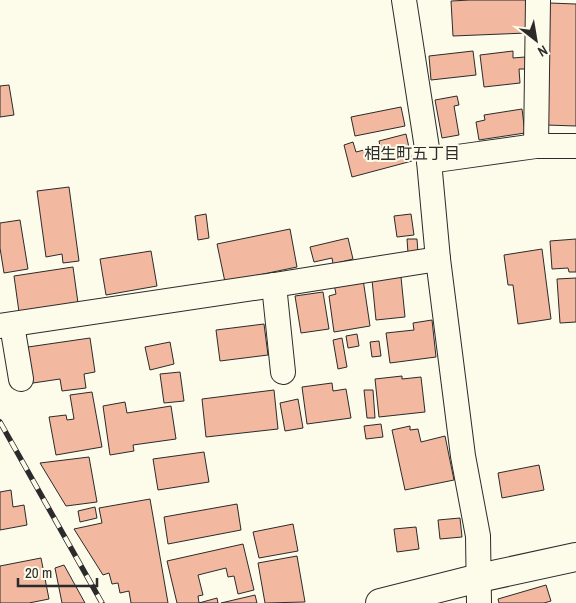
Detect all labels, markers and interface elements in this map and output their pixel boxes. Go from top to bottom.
north arrow [511,15,561,65]
text: N [535,41,551,61]
district label: 相生町五丁目 [364,142,460,164]
scale bar [18,556,96,588]
text: 20 m [25,562,52,583]

